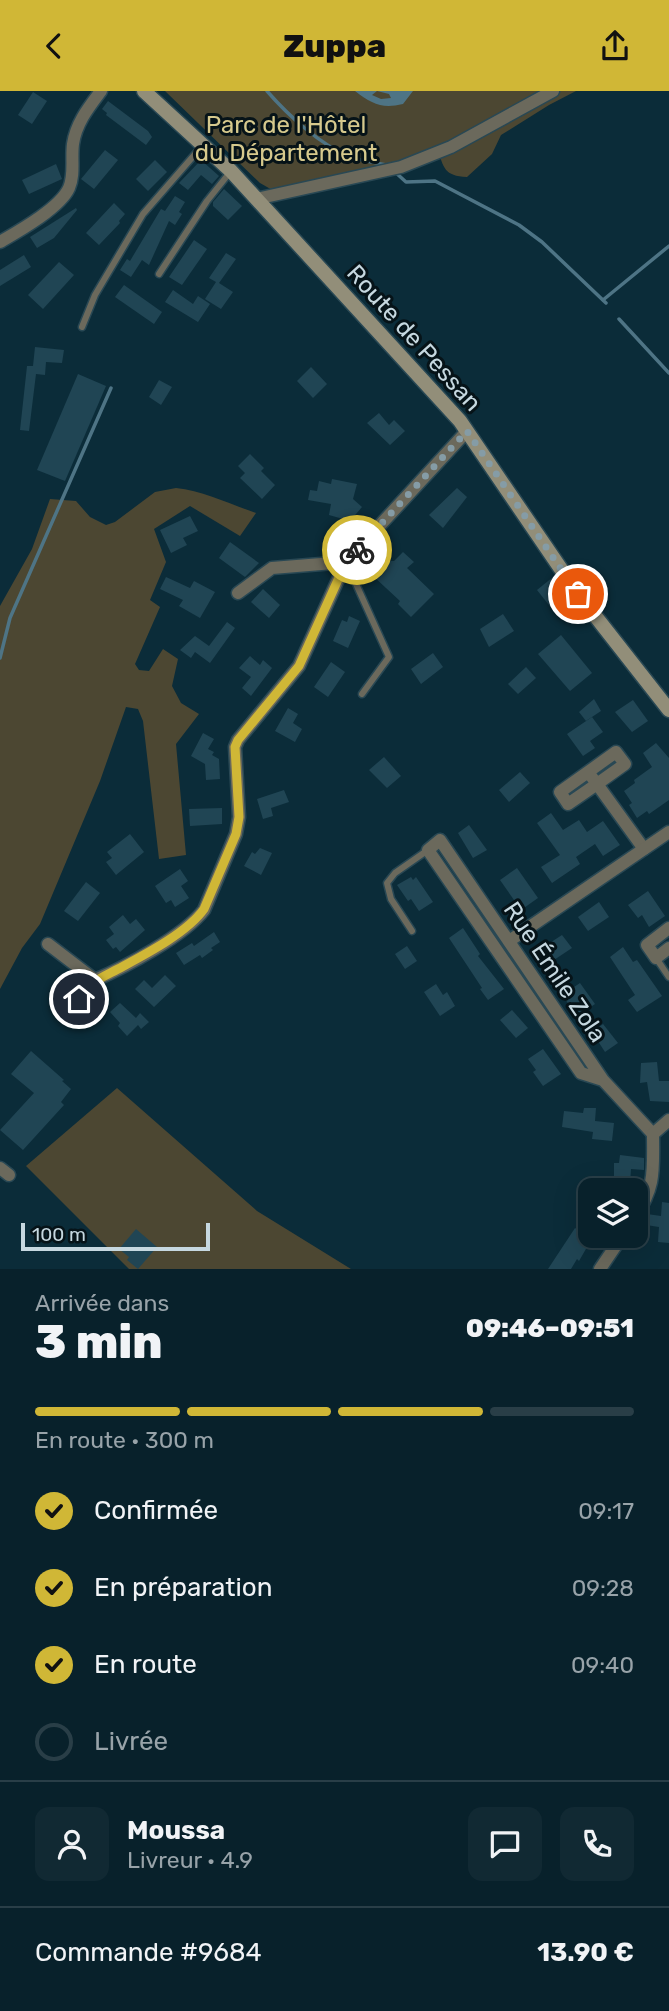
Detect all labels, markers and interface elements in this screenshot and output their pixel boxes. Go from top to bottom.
icon: back [35,27,73,65]
text: Zuppa [283,27,386,65]
icon: share [596,27,634,65]
park label: Parc de l'Hôtel du Département [195,111,377,167]
street label: Route de Pessan [341,259,487,417]
courier [322,515,392,585]
icon: bike [338,531,376,569]
pin [548,564,608,624]
icon: bag [559,575,597,613]
street label: Rue Émile Zola [498,897,612,1047]
pin [49,969,109,1029]
icon: home [60,980,98,1018]
map controls [578,1178,648,1248]
button: layers [578,1178,648,1248]
scale bar [21,1220,210,1252]
text: 100 m [32,1223,86,1246]
text: Arrivée dans [35,1289,169,1317]
text: 09:46–09:51 [466,1313,634,1344]
text: 3 min [35,1315,163,1370]
text: En route · 300 m [35,1426,214,1454]
icon: check [35,1492,73,1530]
text: Confirmée [94,1495,218,1526]
text: 09:17 [578,1497,634,1525]
icon: check [35,1569,73,1607]
text: En préparation [94,1572,272,1603]
text: 09:28 [572,1574,634,1602]
icon: check [35,1646,73,1684]
text: En route [94,1649,197,1680]
text: 09:40 [571,1651,634,1679]
text: Livrée [94,1726,168,1757]
button: person [35,1807,109,1881]
button: chat [468,1807,542,1881]
button: phone [560,1807,634,1881]
text: Moussa [127,1815,225,1846]
text: Livreur · 4.9 [127,1846,253,1874]
text: Commande #9684 [35,1937,262,1968]
text: 13.90 € [537,1937,634,1968]

